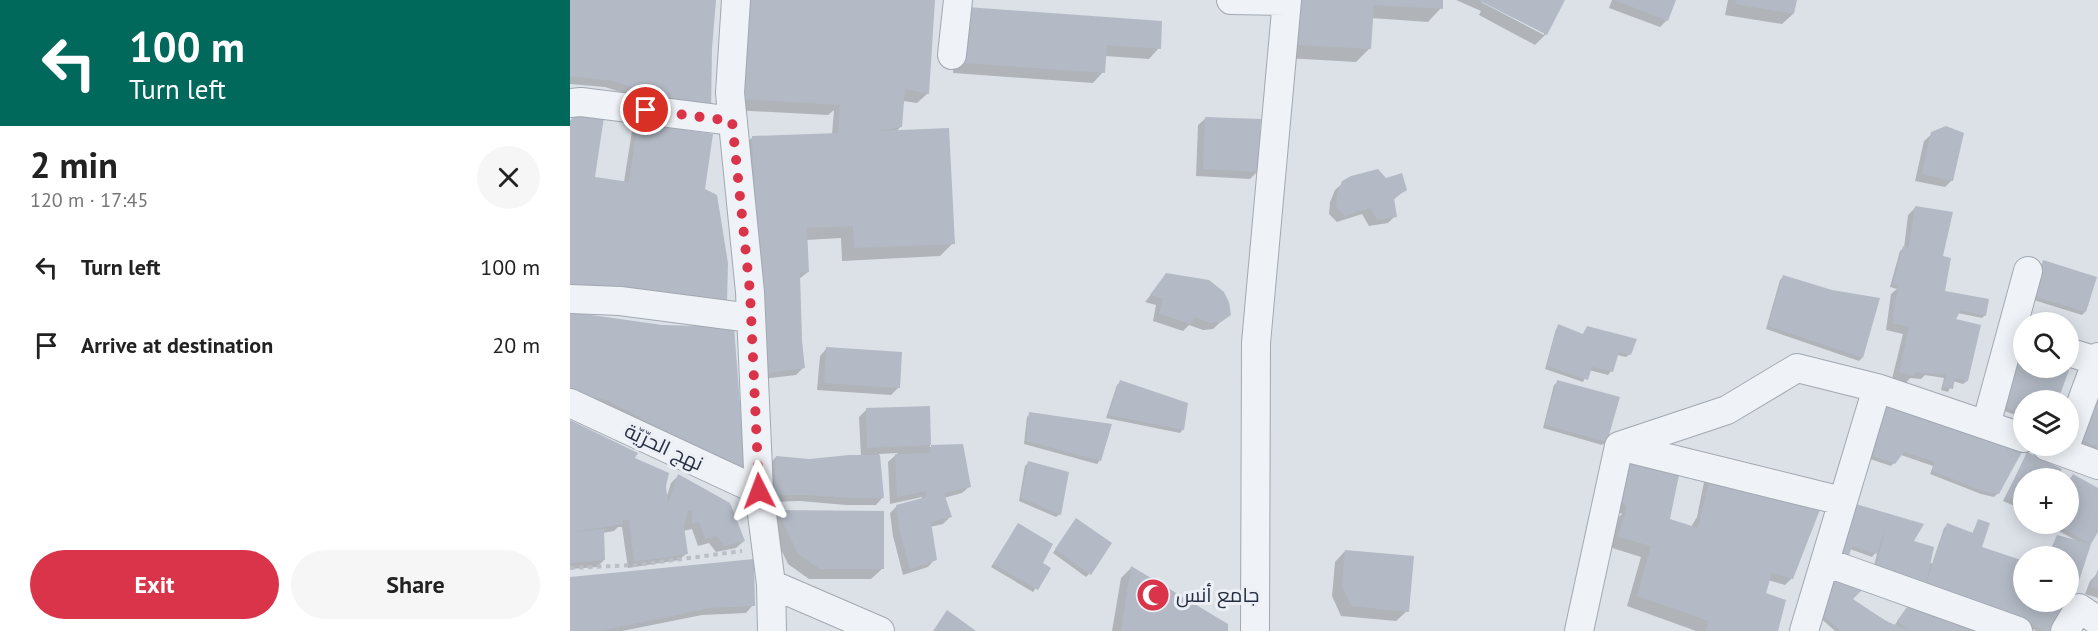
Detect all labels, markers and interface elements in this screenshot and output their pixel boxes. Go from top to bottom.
text: 100 m [129,19,245,74]
icon: left [30,24,108,102]
text: Turn left [129,72,226,106]
pin [620,84,671,135]
icon: arrive [629,93,662,126]
text: 2 min [30,141,118,188]
button: close [477,146,540,209]
text: 120 m · 17:45 [30,187,148,213]
icon: left [30,251,63,284]
text: Turn left [81,253,161,281]
text: 100 m [480,253,540,281]
map controls [2013,312,2079,612]
button: search [2013,312,2079,378]
icon: arrive [30,329,63,362]
text: Arrive at destination [81,331,273,359]
text: 20 m [492,331,540,359]
button: layers [2013,390,2079,456]
street label: نهج الحرّيّة [620,417,708,477]
position arrow [727,459,791,523]
button: + [2013,468,2079,534]
button: − [2013,546,2079,612]
button: Exit [30,550,279,619]
button: Share [291,550,540,619]
mosque icon: جامع أنس [1135,577,1171,613]
place label: جامع أنس [1176,582,1259,609]

